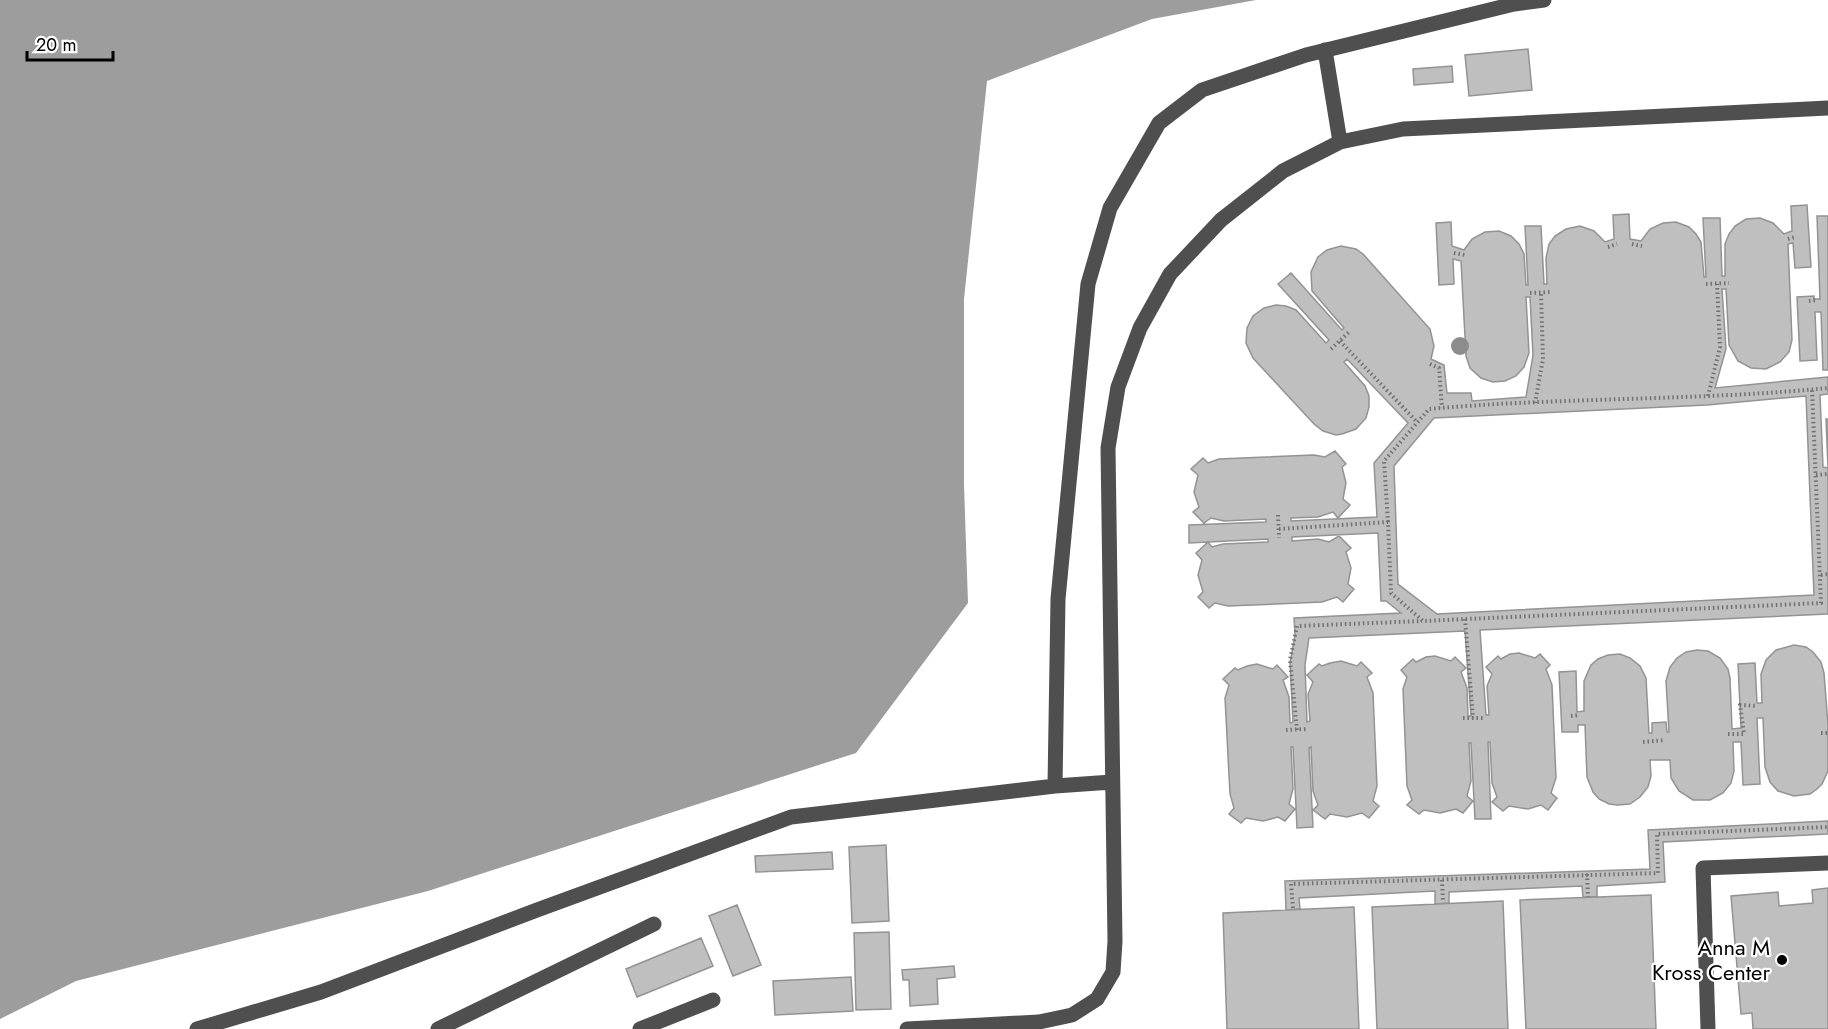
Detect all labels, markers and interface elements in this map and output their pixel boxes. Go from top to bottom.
scale bar [27,24,112,62]
text: 20 m [36,32,76,58]
place label: Anna M Kross Center [1652,931,1770,988]
marker: Anna M Kross Center [1775,953,1789,967]

